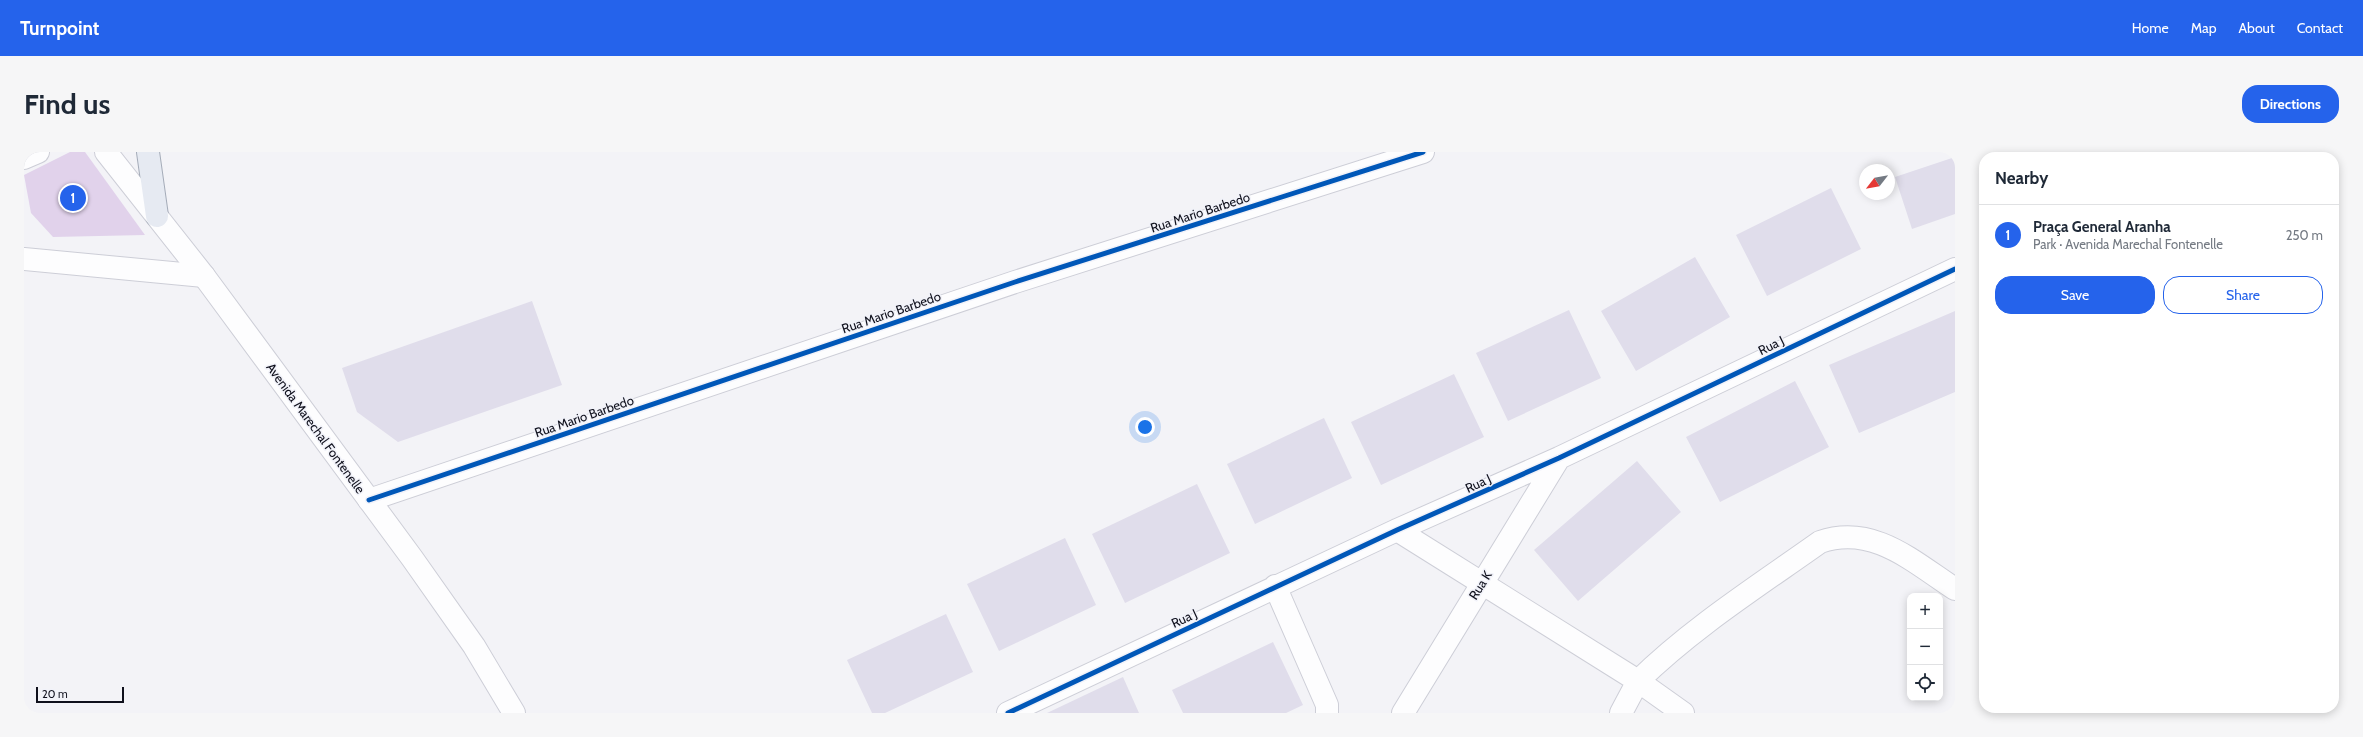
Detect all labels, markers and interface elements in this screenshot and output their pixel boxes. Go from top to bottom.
text: Turnpoint [20,17,99,40]
text: Home [2132,19,2169,37]
text: Map [2191,19,2216,37]
text: About [2238,19,2275,37]
text: Contact [2297,19,2343,37]
button: Directions [2242,85,2339,123]
text: Find us [24,87,110,121]
north arrow [1859,164,1895,200]
text: Nearby [1995,168,2048,188]
pin: 1 [60,183,86,213]
street label: Rua Mario Barbedo [1148,188,1252,236]
text: Praça General Aranha [2033,218,2171,236]
text: 1 [2006,227,2010,243]
text: 250 m [2286,227,2323,243]
text: Park · Avenida Marechal Fontenelle [2033,236,2223,252]
button: Save [1995,276,2155,314]
button: Share [2163,276,2323,314]
street label: Rua Mario Barbedo [839,288,943,336]
street label: Rua J [1755,332,1787,358]
street label: Avenida Marechal Fontenelle [263,360,369,497]
street label: Rua Mario Barbedo [532,392,636,440]
your location [1135,417,1155,437]
street label: Rua J [1462,470,1494,496]
street label: Rua K [1465,567,1495,602]
map controls [1907,593,1943,701]
button: + [1907,593,1943,629]
street label: Rua J [1168,605,1200,631]
button: − [1907,629,1943,665]
button: locate [1907,665,1943,701]
scale bar [36,685,124,704]
text: 20 m [42,687,68,701]

